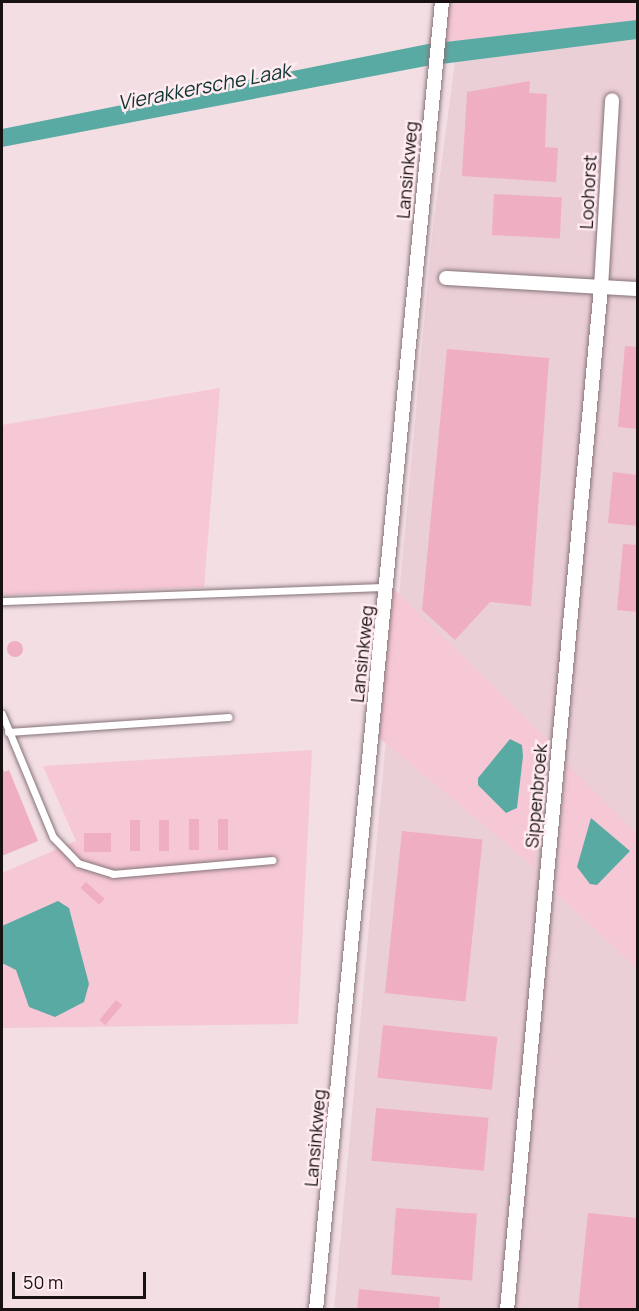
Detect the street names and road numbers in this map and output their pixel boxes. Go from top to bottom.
street label: Lansinkweg [392,120,422,220]
street label: Loohorst [575,154,601,230]
street label: Lansinkweg [346,604,378,704]
street label: Sippenbroek [521,743,551,849]
street label: Lansinkweg [300,1088,330,1188]

